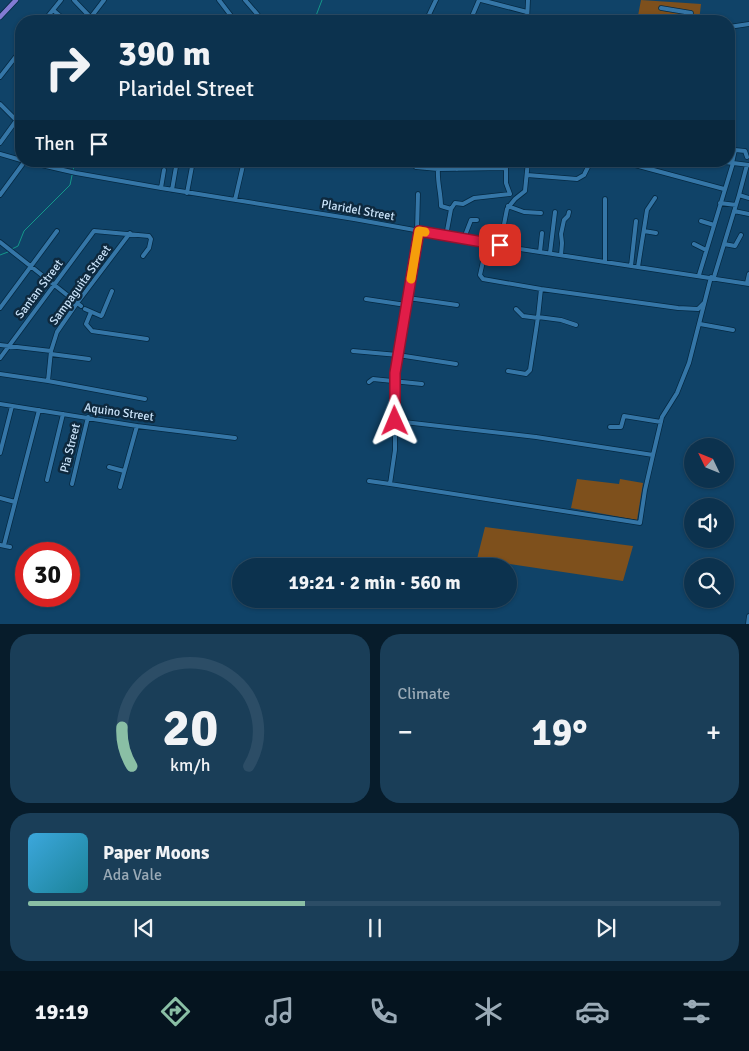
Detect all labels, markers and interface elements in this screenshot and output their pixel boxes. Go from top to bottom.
text: 390 m [118,32,211,75]
icon: right [35,35,100,100]
text: Plaridel Street [118,75,254,102]
icon: arrive [85,130,113,158]
text: Then [35,132,75,156]
street label: Plaridel Street [320,197,396,224]
pin [479,224,521,266]
icon: arrive [486,231,514,259]
street label: Sampaguita Street [46,242,114,328]
street label: Santan Street [12,257,66,322]
position arrow [368,394,420,446]
street label: Aquino Street [83,400,155,425]
street label: Pia Street [57,422,84,474]
north arrow [684,438,734,488]
map controls [684,438,734,608]
button: sound [684,498,734,548]
speed limit sign: 30 [15,542,80,607]
button: search [684,558,734,608]
text: 19:21 · 2 min · 560 m [288,571,461,595]
text: Climate [398,684,450,704]
text: 20 [162,696,218,760]
text: 19° [531,709,587,756]
text: − [398,715,413,749]
text: + [706,715,721,749]
text: km/h [170,754,210,776]
text: Paper Moons [103,841,209,865]
text: Ada Vale [103,865,162,885]
icon: previous [130,914,158,942]
icon: pause [361,914,389,942]
icon: next [592,914,620,942]
icon: directions [158,994,193,1029]
icon: music [262,994,297,1029]
icon: phone [366,994,401,1029]
icon: climate [471,994,506,1029]
icon: car [575,994,610,1029]
icon: filters [679,994,714,1029]
text: 19:19 [35,998,89,1025]

